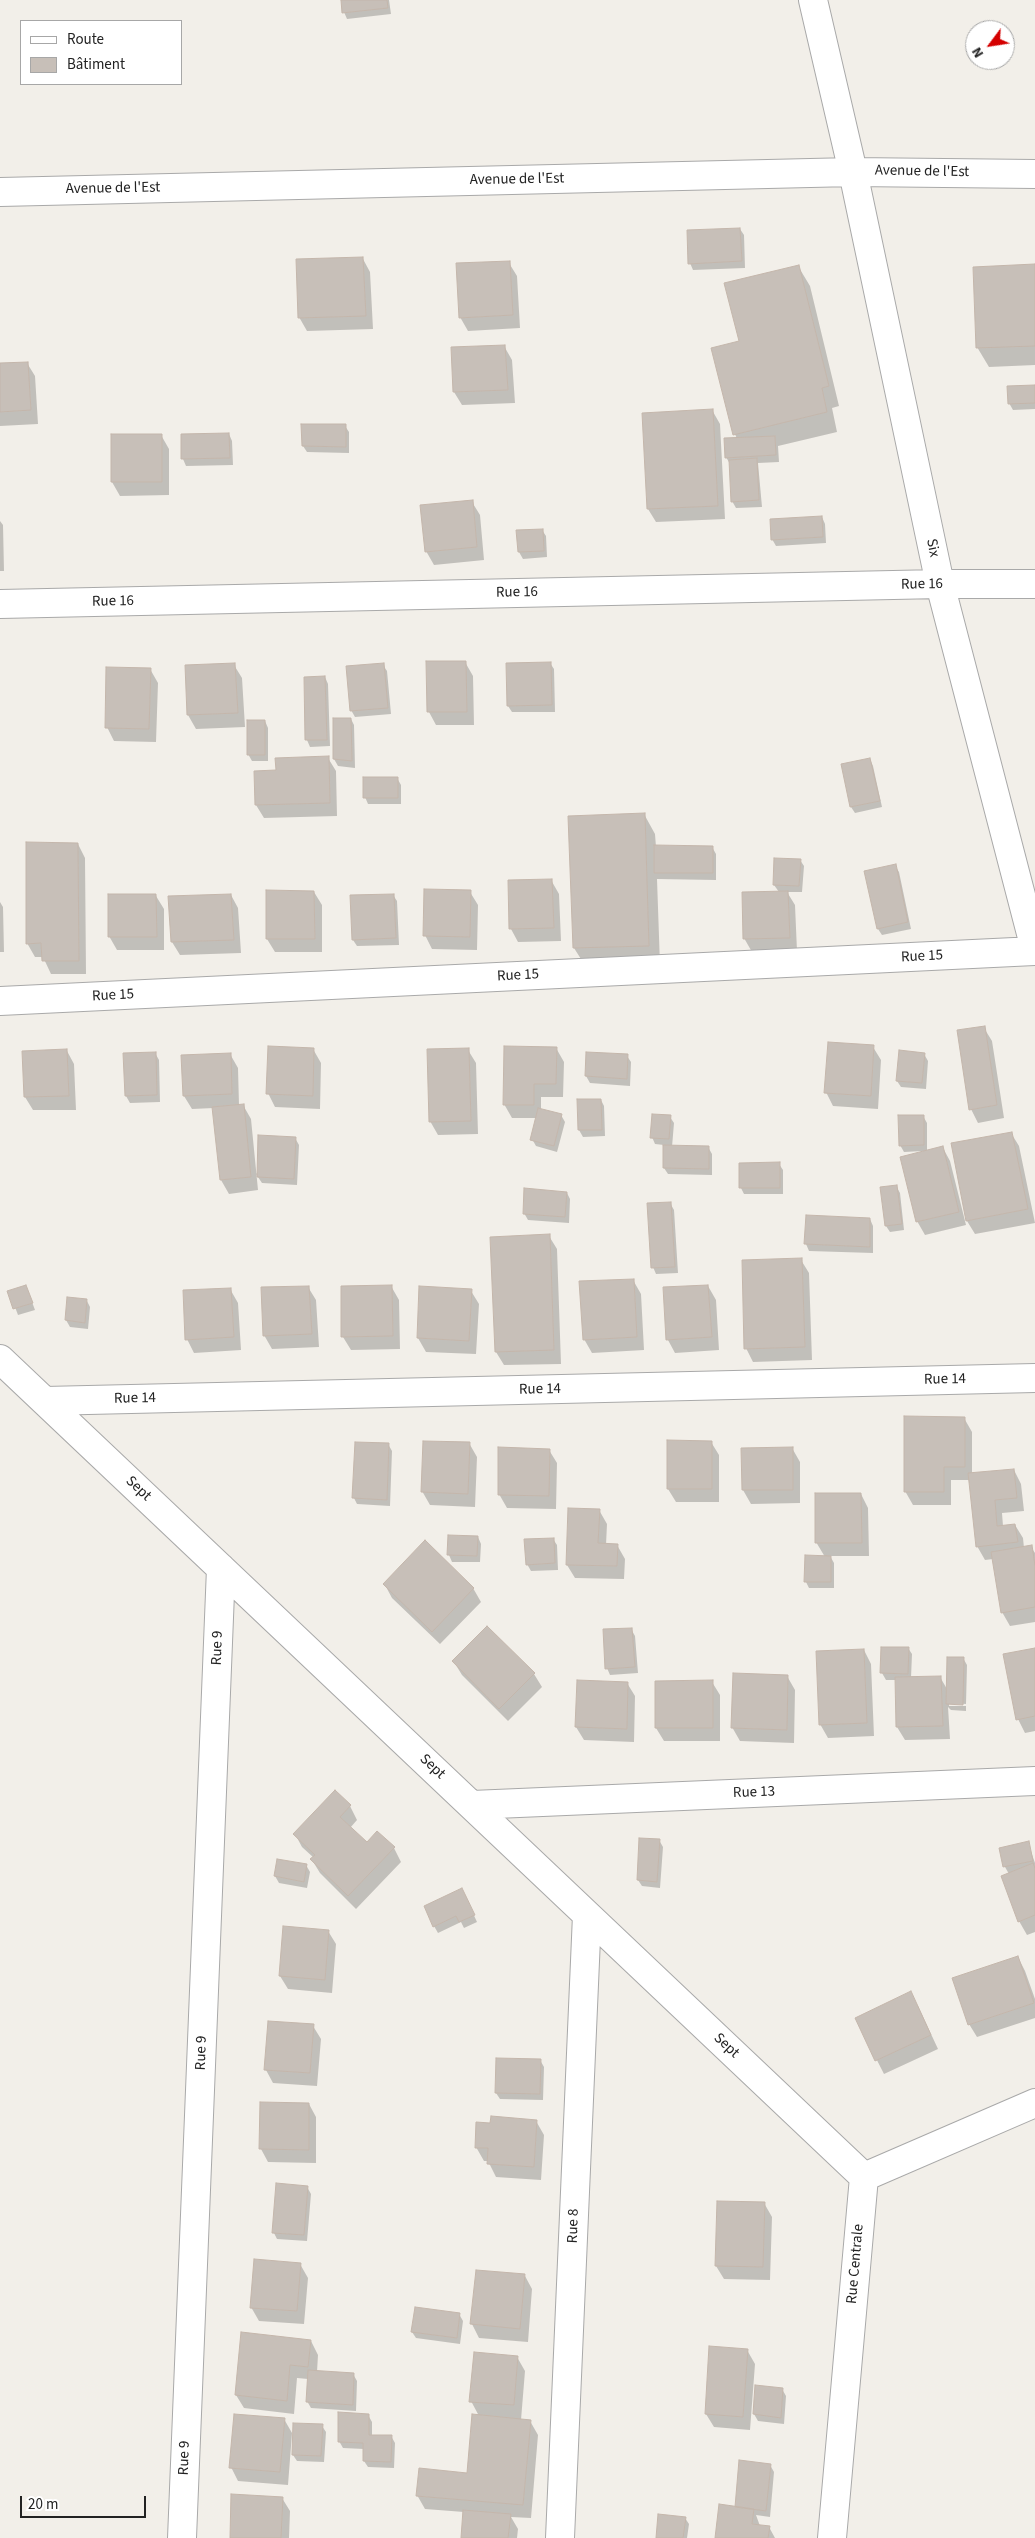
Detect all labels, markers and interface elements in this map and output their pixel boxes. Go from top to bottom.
legend [20,20,182,85]
north arrow [965,20,1015,70]
text: Route [67,29,104,50]
text: N [967,43,989,61]
text: Bâtiment [67,54,125,75]
street label: Avenue de l'Est [875,162,969,182]
street label: Avenue de l'Est [470,170,564,190]
street label: Avenue de l'Est [66,179,160,199]
street label: Six [921,537,943,559]
street label: Rue 16 [901,576,943,594]
street label: Rue 16 [496,584,538,602]
street label: Rue 16 [92,593,134,611]
street label: Rue 15 [901,947,943,967]
street label: Rue 15 [497,966,539,986]
street label: Rue 15 [92,986,134,1006]
street label: Rue 14 [924,1371,966,1389]
street label: Rue 14 [519,1381,561,1399]
street label: Rue 14 [114,1390,156,1408]
street label: Sept [121,1473,155,1505]
street label: Rue 9 [208,1630,228,1666]
street label: Sept [415,1751,449,1783]
street label: Rue 13 [733,1783,775,1803]
street label: Sept [709,2030,743,2062]
street label: Rue 9 [192,2035,212,2071]
street label: Rue 8 [564,2208,584,2244]
street label: Rue Centrale [844,2223,868,2305]
street label: Rue 9 [175,2440,195,2476]
scale bar [22,2486,149,2518]
text: 20 m [28,2494,58,2515]

